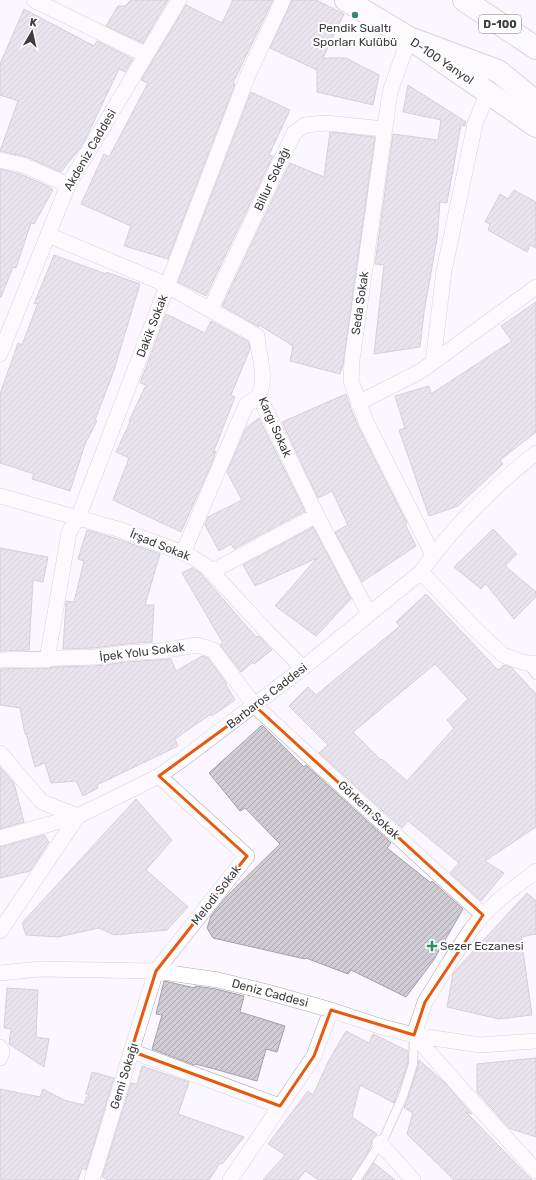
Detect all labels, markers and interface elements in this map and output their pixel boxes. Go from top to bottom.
marker: Pendik Sualtı Sporları Kulübü [350,10,360,20]
north arrow [12,12,52,52]
road number: D-100 [479,15,521,33]
text: K [29,16,39,30]
place label: Pendik Sualtı Sporları Kulübü [313,21,397,49]
street label: D-100 Yanyol [408,35,476,87]
street label: Akdeniz Caddesi [61,107,119,193]
street label: Billur Sokağı [251,145,293,213]
street label: Seda Sokak [349,269,372,336]
street label: Dakik Sokak [134,292,171,359]
street label: Kargı Sokak [256,395,295,460]
street label: İrşad Sokak [128,527,193,564]
street label: İpek Yolu Sokak [99,640,186,664]
street label: Barbaros Caddesi [224,660,310,732]
street label: Görkem Sokak [335,778,403,843]
street label: Melodi Sokak [188,862,244,928]
place label: Sezer Eczanesi [440,939,524,953]
marker: Sezer Eczanesi [427,941,437,951]
street label: Deniz Caddesi [230,976,310,1010]
street label: Gemi Sokağı [107,1041,141,1111]

